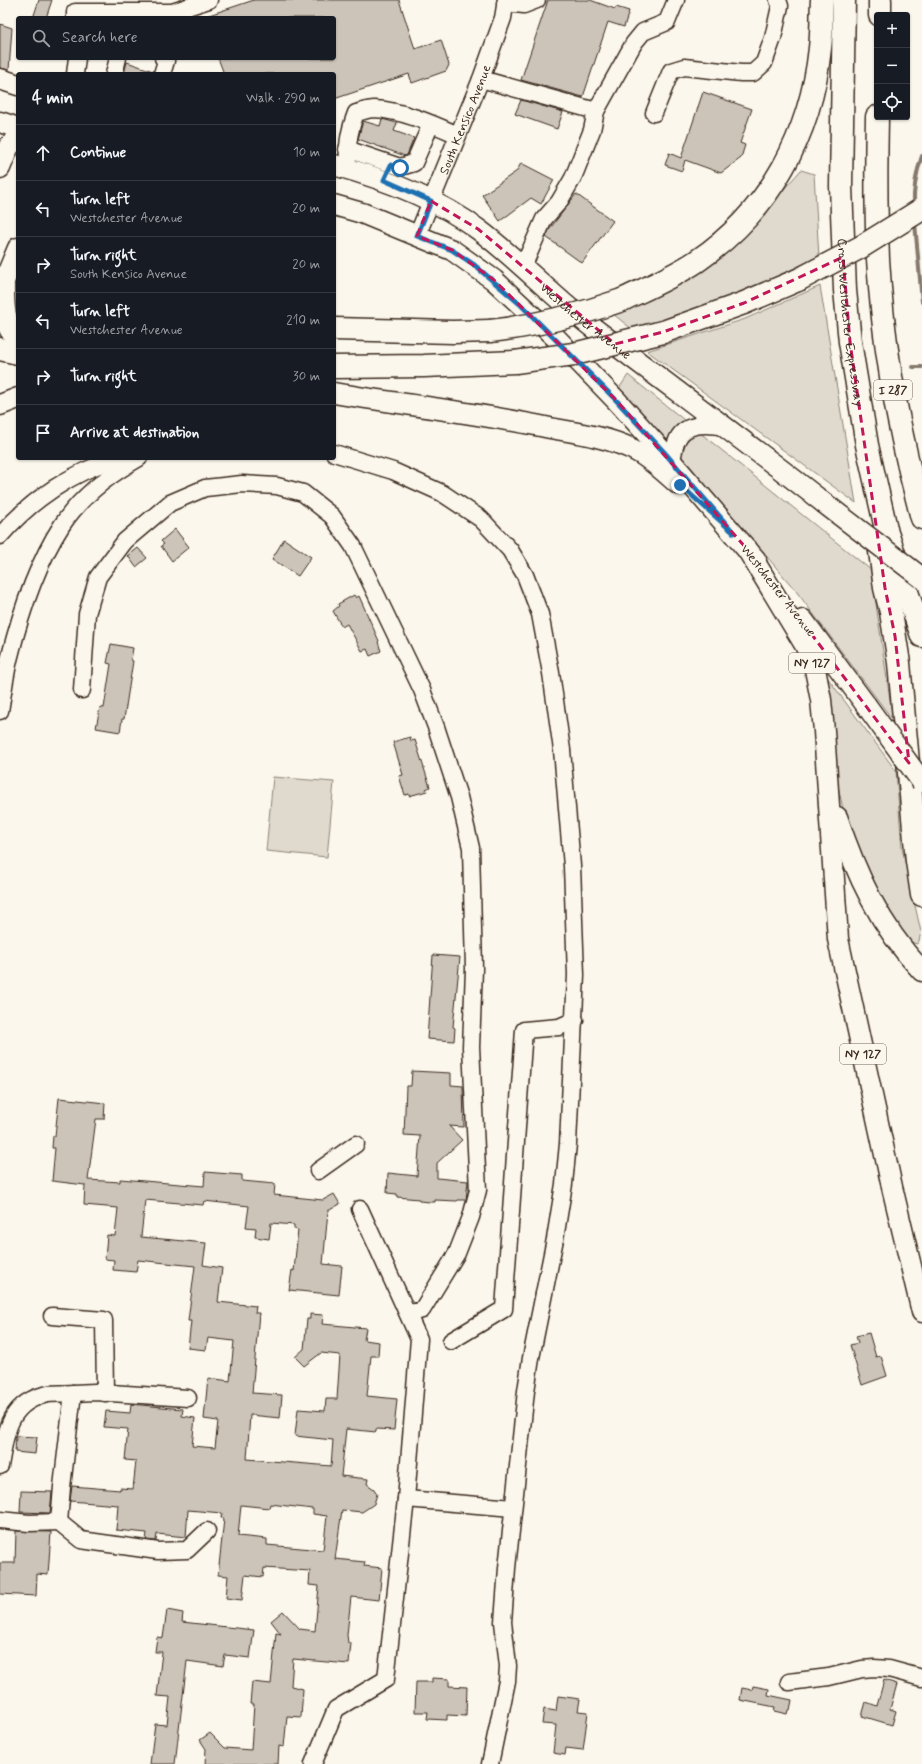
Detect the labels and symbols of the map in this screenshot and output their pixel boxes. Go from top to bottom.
street label: South Kensico Avenue [436,62,496,177]
route start [391,159,409,177]
street label: Cross Westchester Expressway [833,238,868,408]
street label: Westchester Avenue [536,279,634,364]
road number: I 287 [874,380,912,400]
route end [671,476,689,494]
street label: Westchester Avenue [736,541,819,641]
road number: NY 127 [789,653,835,673]
road number: NY 127 [840,1044,886,1064]

